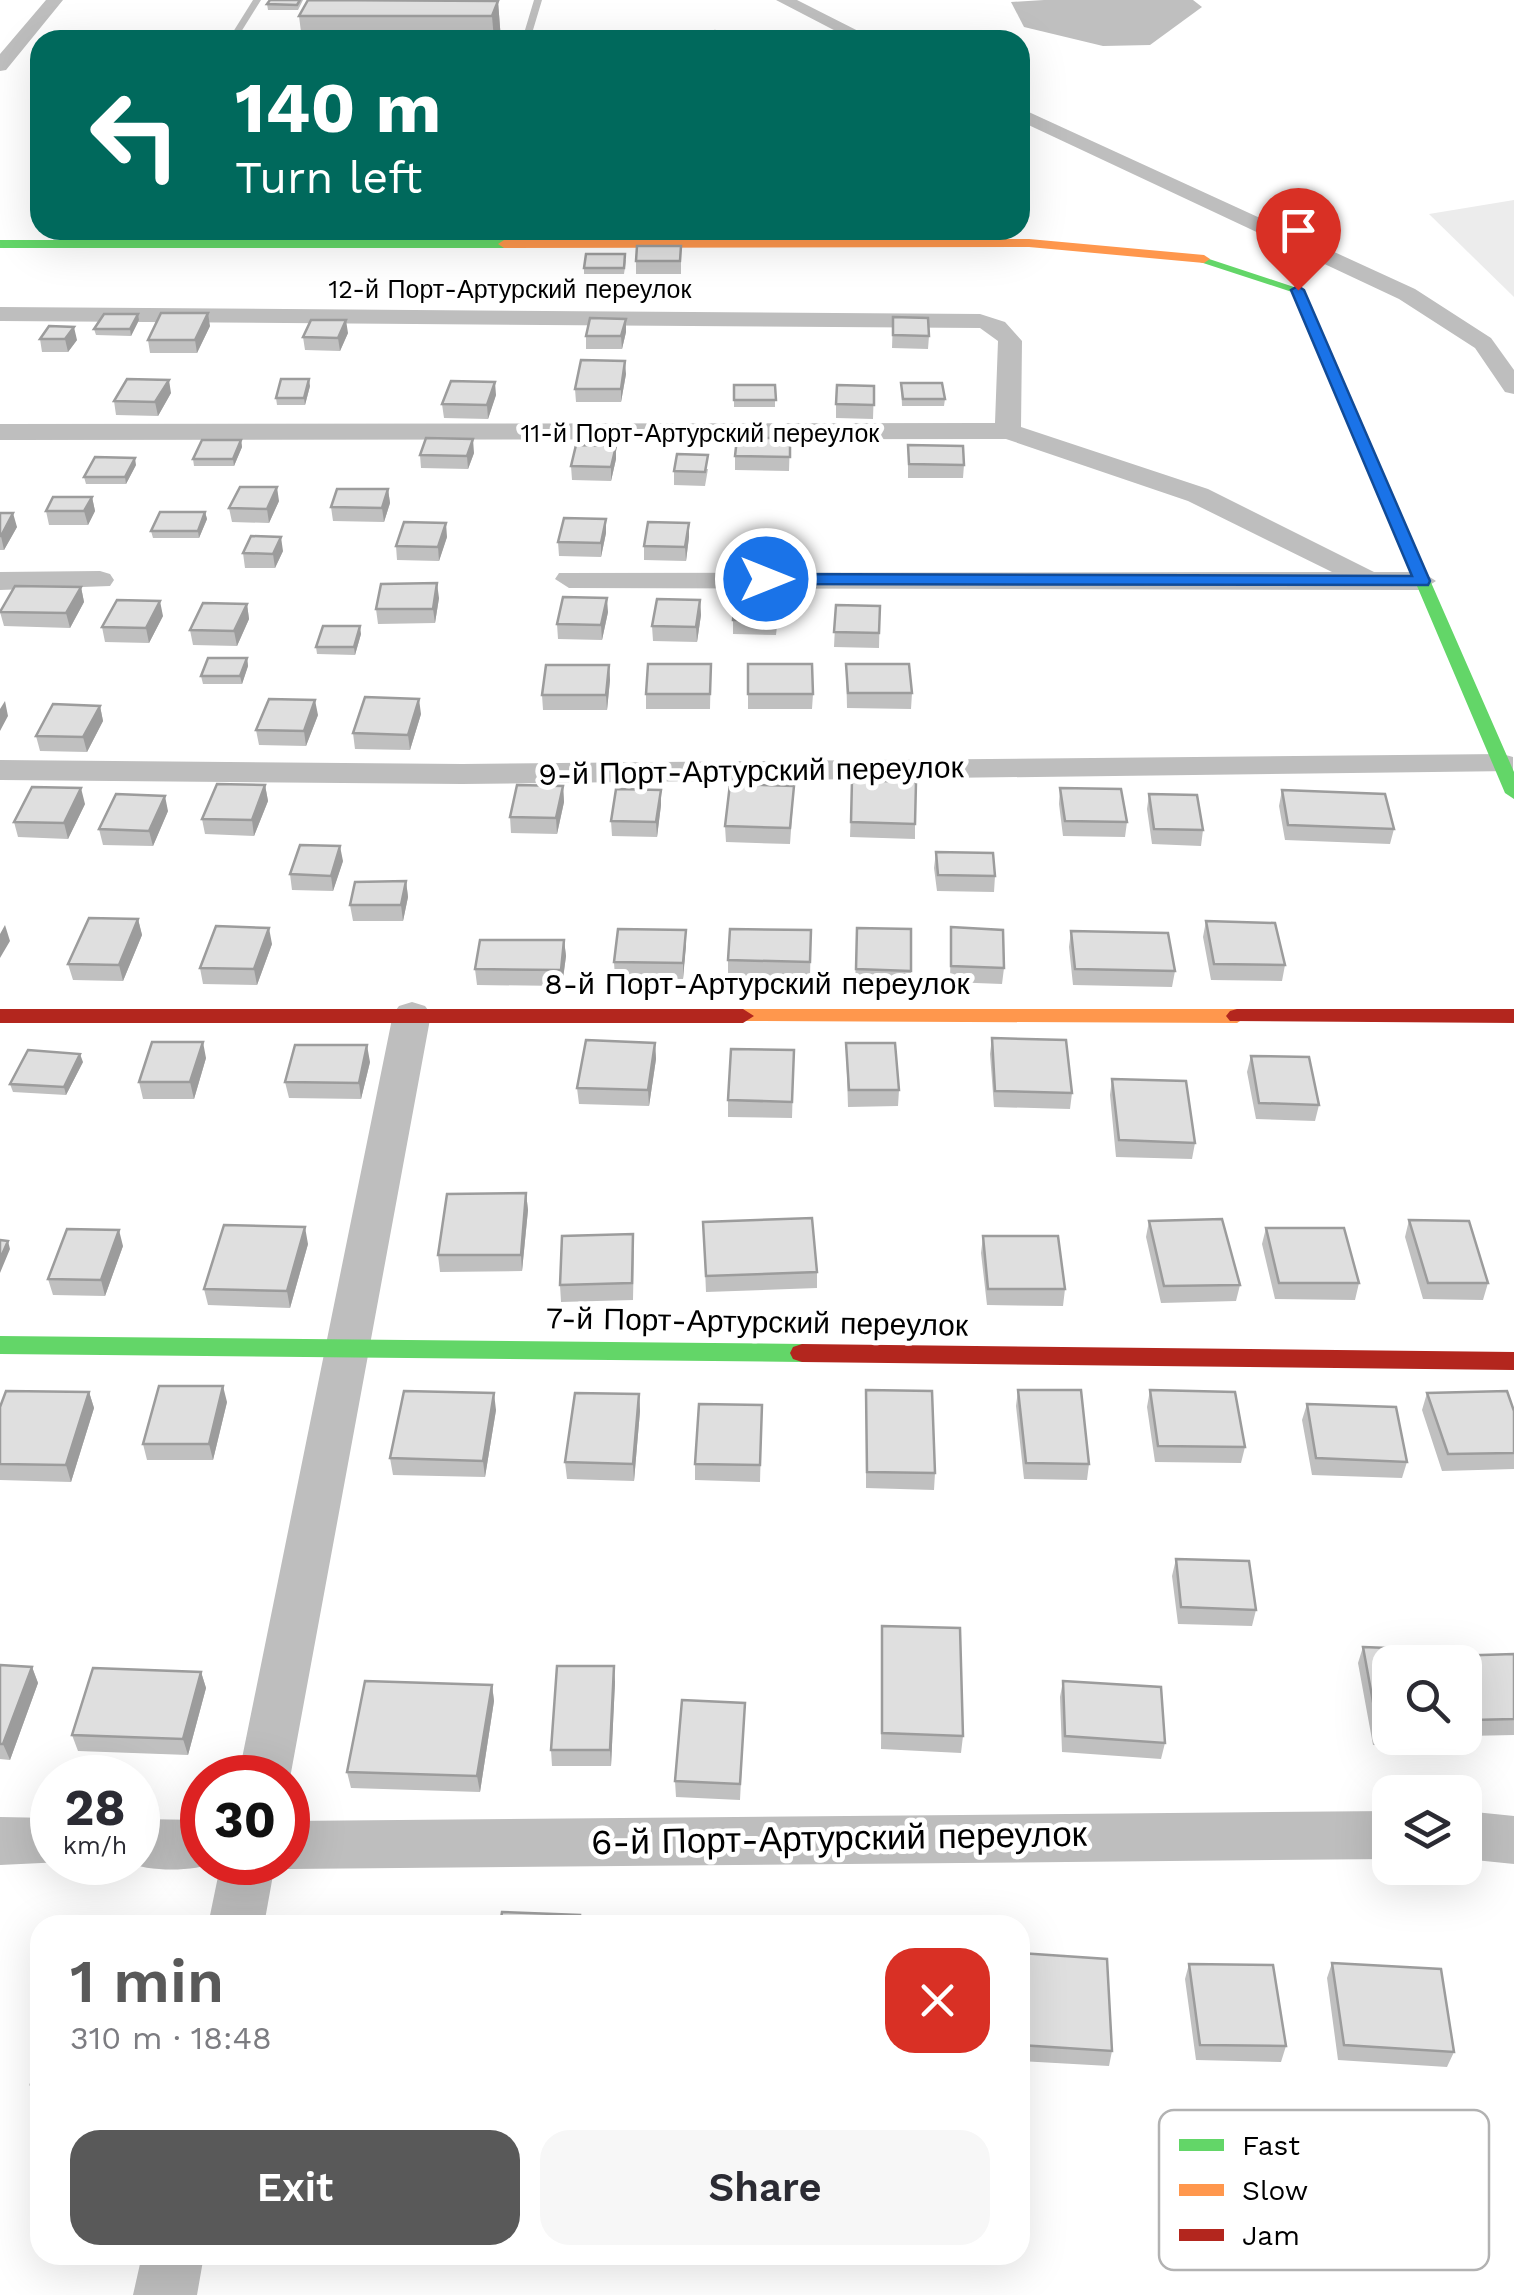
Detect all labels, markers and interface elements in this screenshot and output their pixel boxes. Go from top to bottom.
text: 140 m [235,67,441,149]
icon: left [70,70,200,200]
text: Turn left [235,151,422,204]
pin [1256,188,1341,291]
icon: arrive [1271,203,1326,258]
street label: 12-й Порт-Артурский переулок [329,275,693,304]
street label: 11-й Порт-Артурский переулок [521,419,880,448]
position arrow [714,527,818,631]
street label: 9-й Порт-Артурский переулок [538,749,965,792]
street label: 8-й Порт-Артурский переулок [544,966,971,1001]
street label: 7-й Порт-Артурский переулок [546,1300,969,1343]
map controls [1372,1645,1482,1885]
button: search [1372,1645,1482,1755]
speed limit sign: 30 [180,1755,310,1885]
button: layers [1372,1775,1482,1885]
text: 28 [64,1778,126,1837]
street label: 6-й Порт-Артурский переулок [591,1813,1088,1863]
text: km/h [63,1831,127,1860]
text: 1 min [70,1946,224,2017]
button: close [885,1948,990,2053]
text: 310 m · 18:48 [70,2019,272,2057]
legend [1159,2110,1489,2270]
text: Fast [1242,2129,1300,2162]
button: Exit [70,2130,520,2245]
button: Share [540,2130,990,2245]
text: Slow [1242,2174,1308,2207]
text: Jam [1242,2219,1300,2252]

